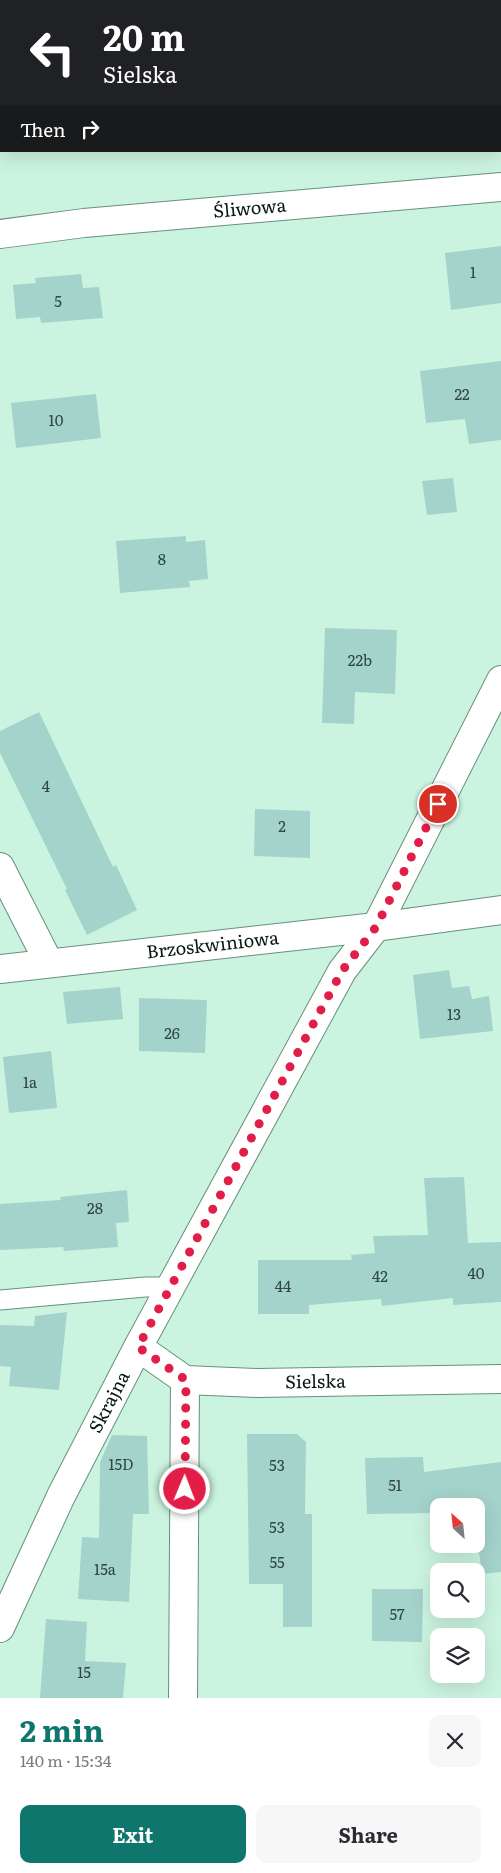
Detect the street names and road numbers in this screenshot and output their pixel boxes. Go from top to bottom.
street label: Śliwowa [212,191,287,224]
street label: Brzoskwiniowa [145,923,280,965]
street label: Skrajna [81,1365,136,1437]
street label: Sielska [285,1367,346,1395]

